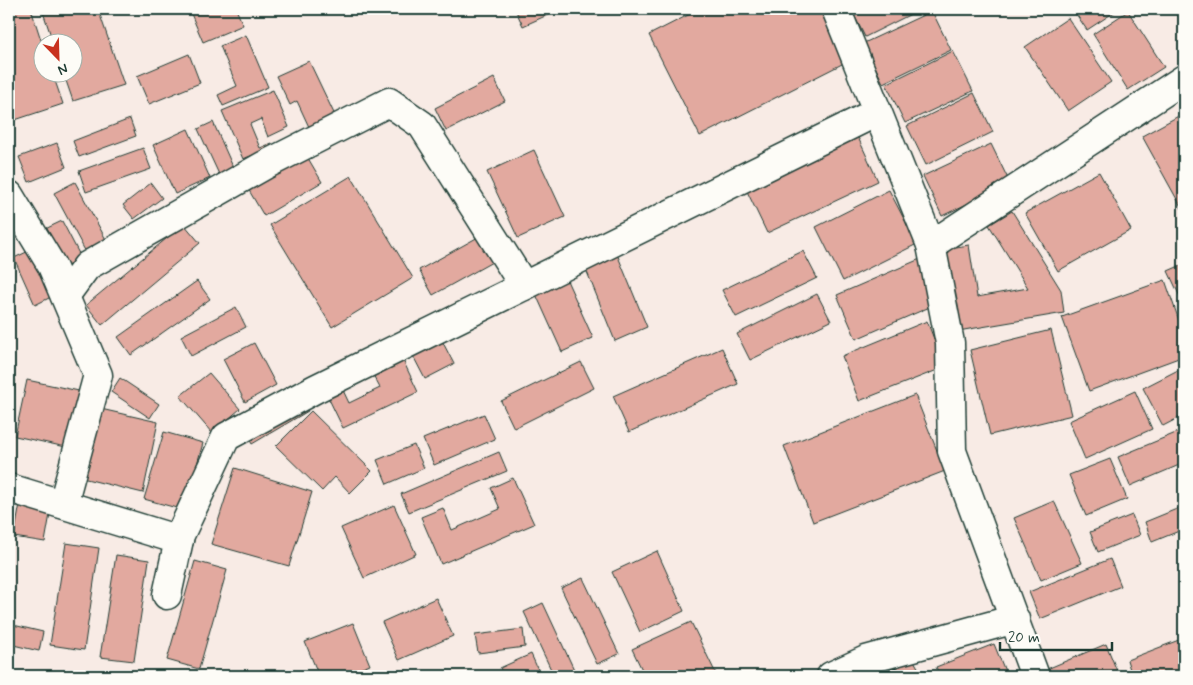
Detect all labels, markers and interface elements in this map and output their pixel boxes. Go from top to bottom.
north arrow [32,32,82,82]
text: N [55,59,70,79]
scale bar [1000,620,1113,652]
text: 20 m [1008,628,1040,648]

